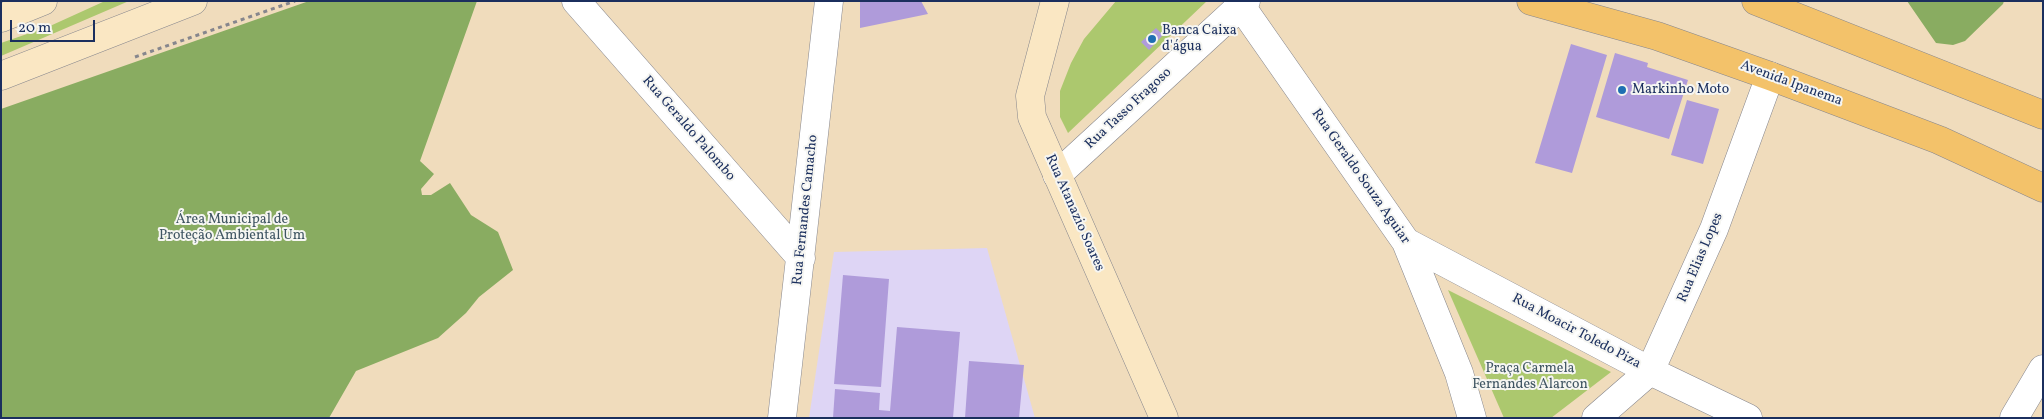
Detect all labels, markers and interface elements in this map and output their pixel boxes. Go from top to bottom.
scale bar [12,10,98,42]
text: 20 m [18,18,51,39]
place label: Banca Caixa d'água [1162,23,1237,56]
marker: Banca Caixa d'água [1146,33,1158,45]
street label: Avenida Ipanema [1738,58,1844,110]
street label: Rua Tasso Fragoso [1082,65,1176,153]
street label: Rua Geraldo Palombo [638,73,738,185]
place label: Markinho Moto [1632,82,1729,98]
marker: Markinho Moto [1616,84,1628,96]
street label: Rua Geraldo Souza Aguiar [1307,106,1413,248]
street label: Rua Fernandes Camacho [790,134,822,286]
street label: Rua Atanazio Soares [1041,152,1107,274]
street label: Rua Elias Lopes [1675,211,1727,305]
park label: Área Municipal de Proteção Ambiental Um [159,212,305,244]
street label: Rua Moacir Toledo Piza [1509,291,1643,373]
park label: Praça Carmela Fernandes Alarcon [1472,361,1588,394]

